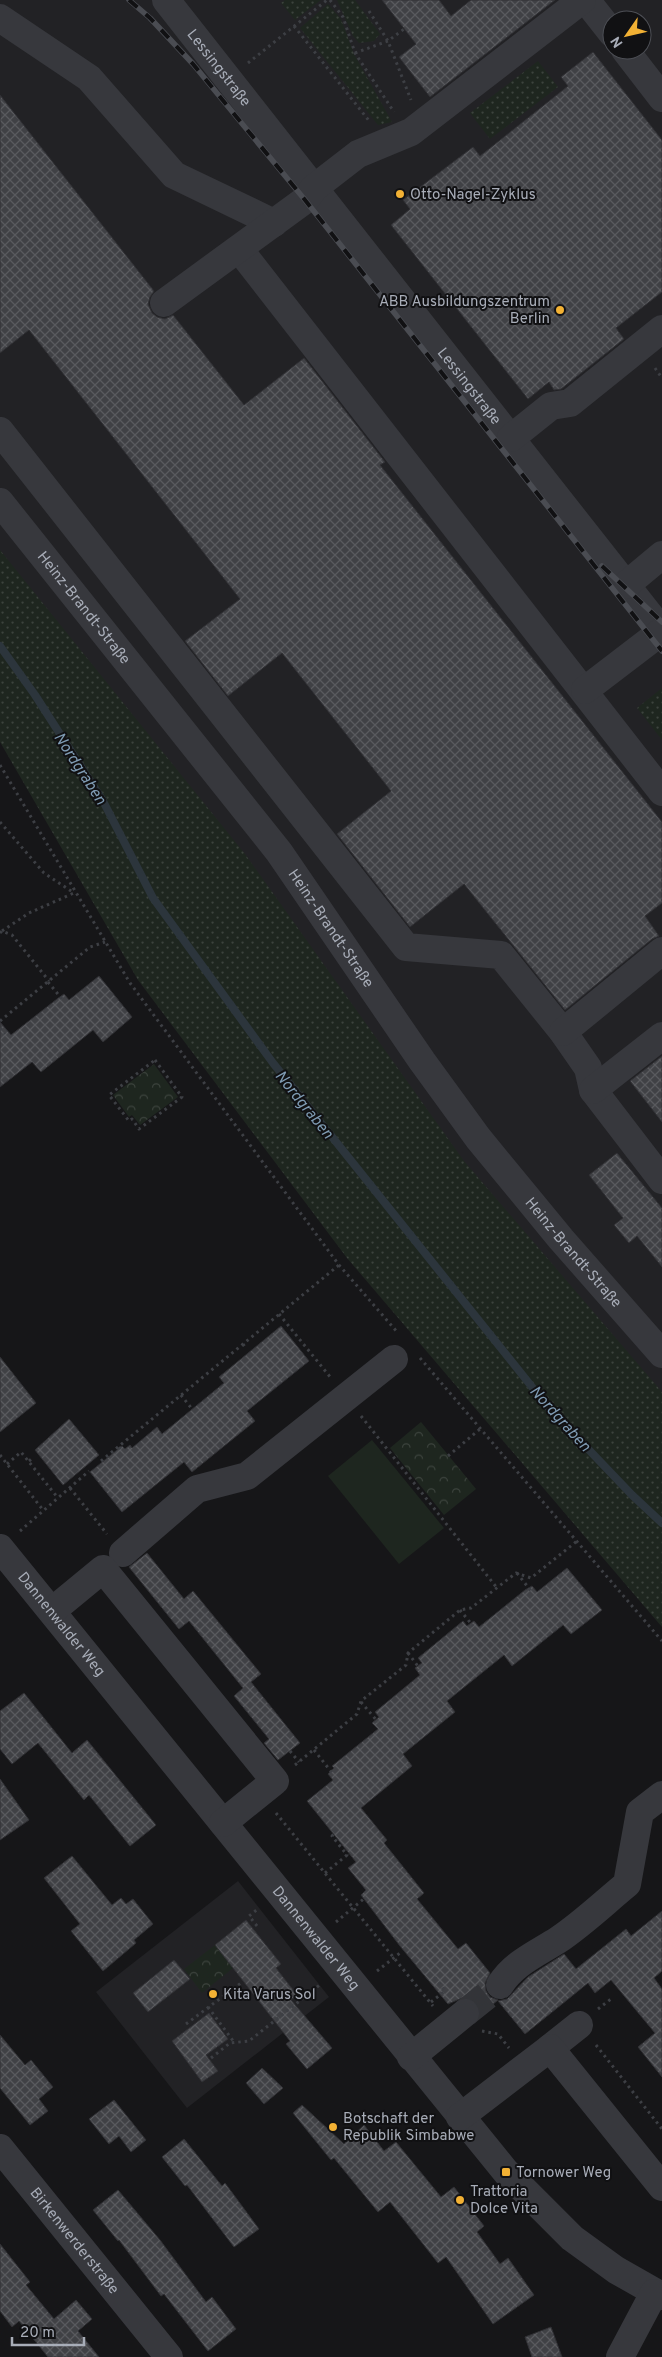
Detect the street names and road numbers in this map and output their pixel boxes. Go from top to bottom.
street label: Lessingstraße [182,26,254,111]
street label: Lessingstraße [432,344,504,429]
street label: Heinz-Brandt-Straße [32,548,134,669]
street label: Heinz-Brandt-Straße [283,866,377,992]
street label: Heinz-Brandt-Straße [520,1194,625,1312]
street label: Dannenwalder Weg [13,1569,109,1681]
street label: Dannenwalder Weg [267,1883,363,1995]
street label: Birkenwerderstraße [25,2184,123,2299]

